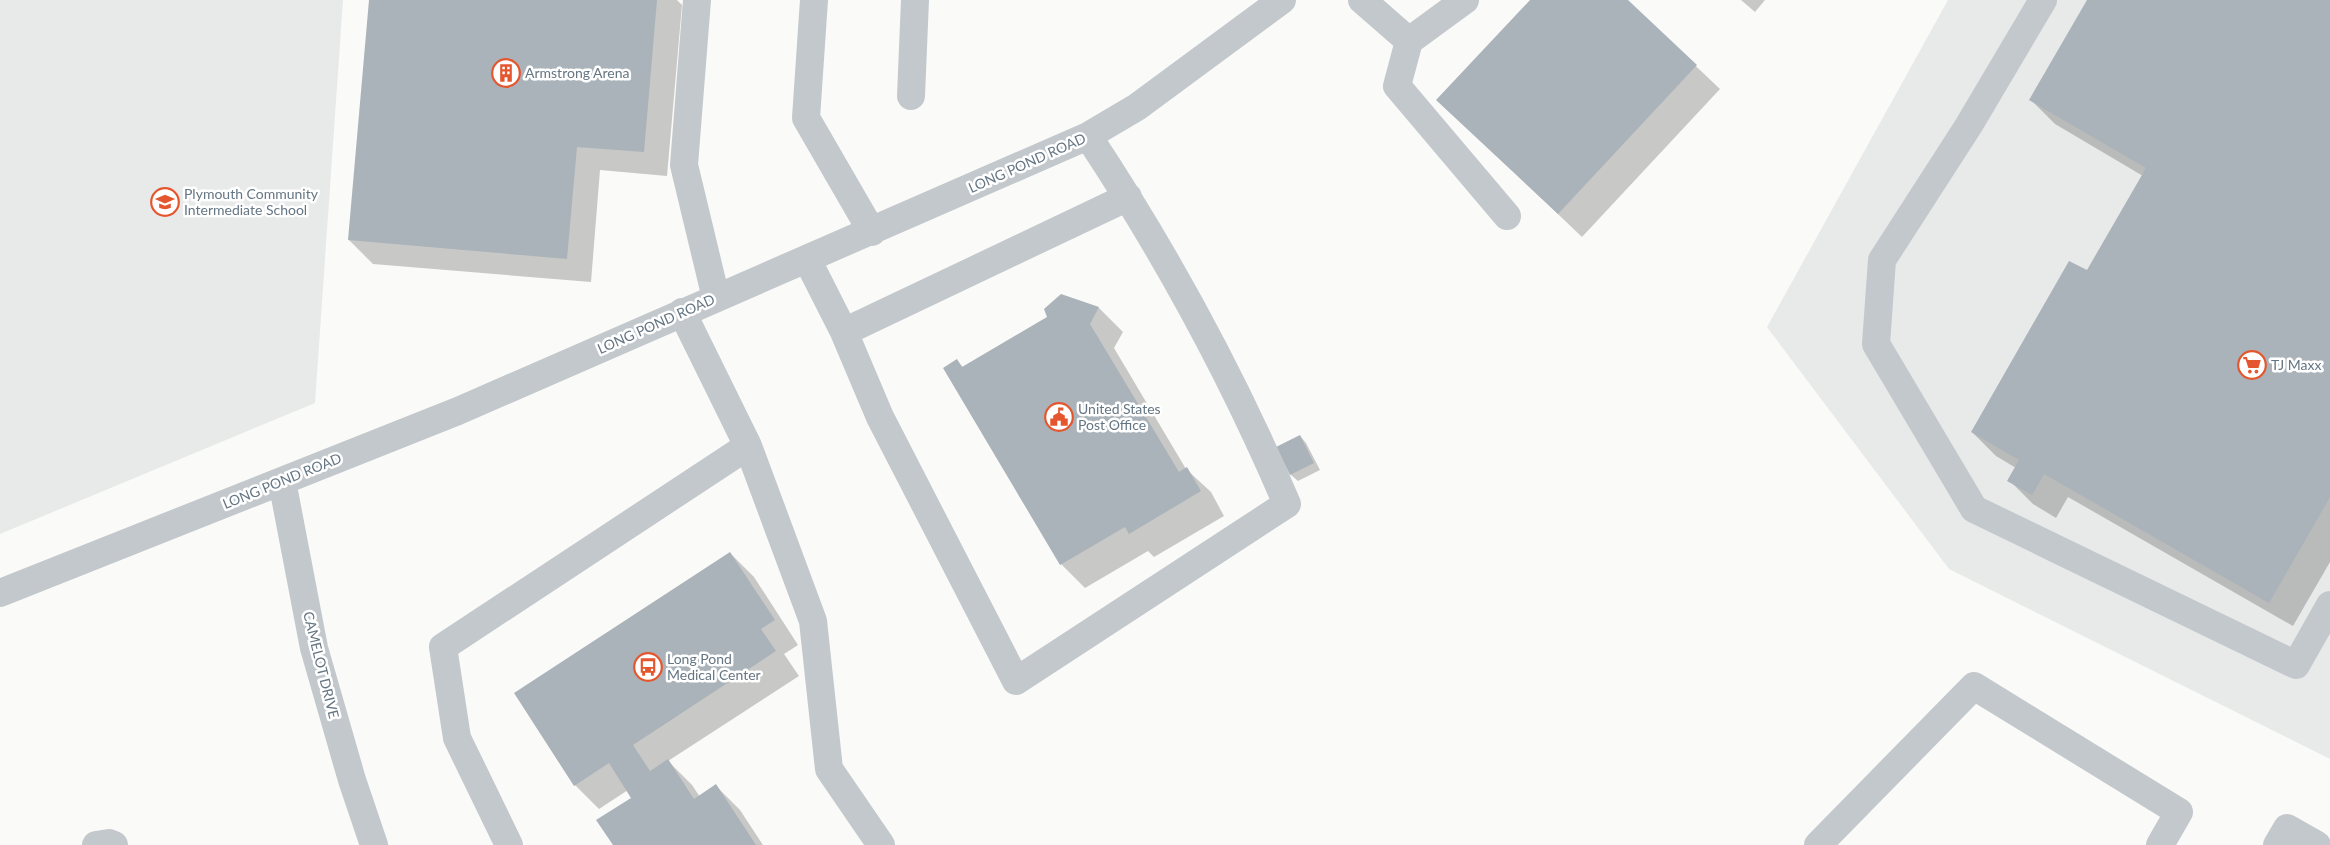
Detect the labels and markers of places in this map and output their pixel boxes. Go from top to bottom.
building icon: Armstrong Arena [491,58,521,88]
place label: Armstrong Arena [525,64,630,81]
place label: Plymouth Community Intermediate School [184,185,319,218]
school or university icon: Plymouth Community Intermediate School [150,187,180,217]
supermarket icon: TJ Maxx [2237,350,2267,380]
place label: TJ Maxx [2271,356,2322,373]
place label: United States Post Office [1078,400,1161,433]
public building icon: United States Post Office [1044,402,1074,432]
place label: Long Pond Medical Center [667,650,761,683]
bus stop icon: Long Pond Medical Center [633,652,663,682]

